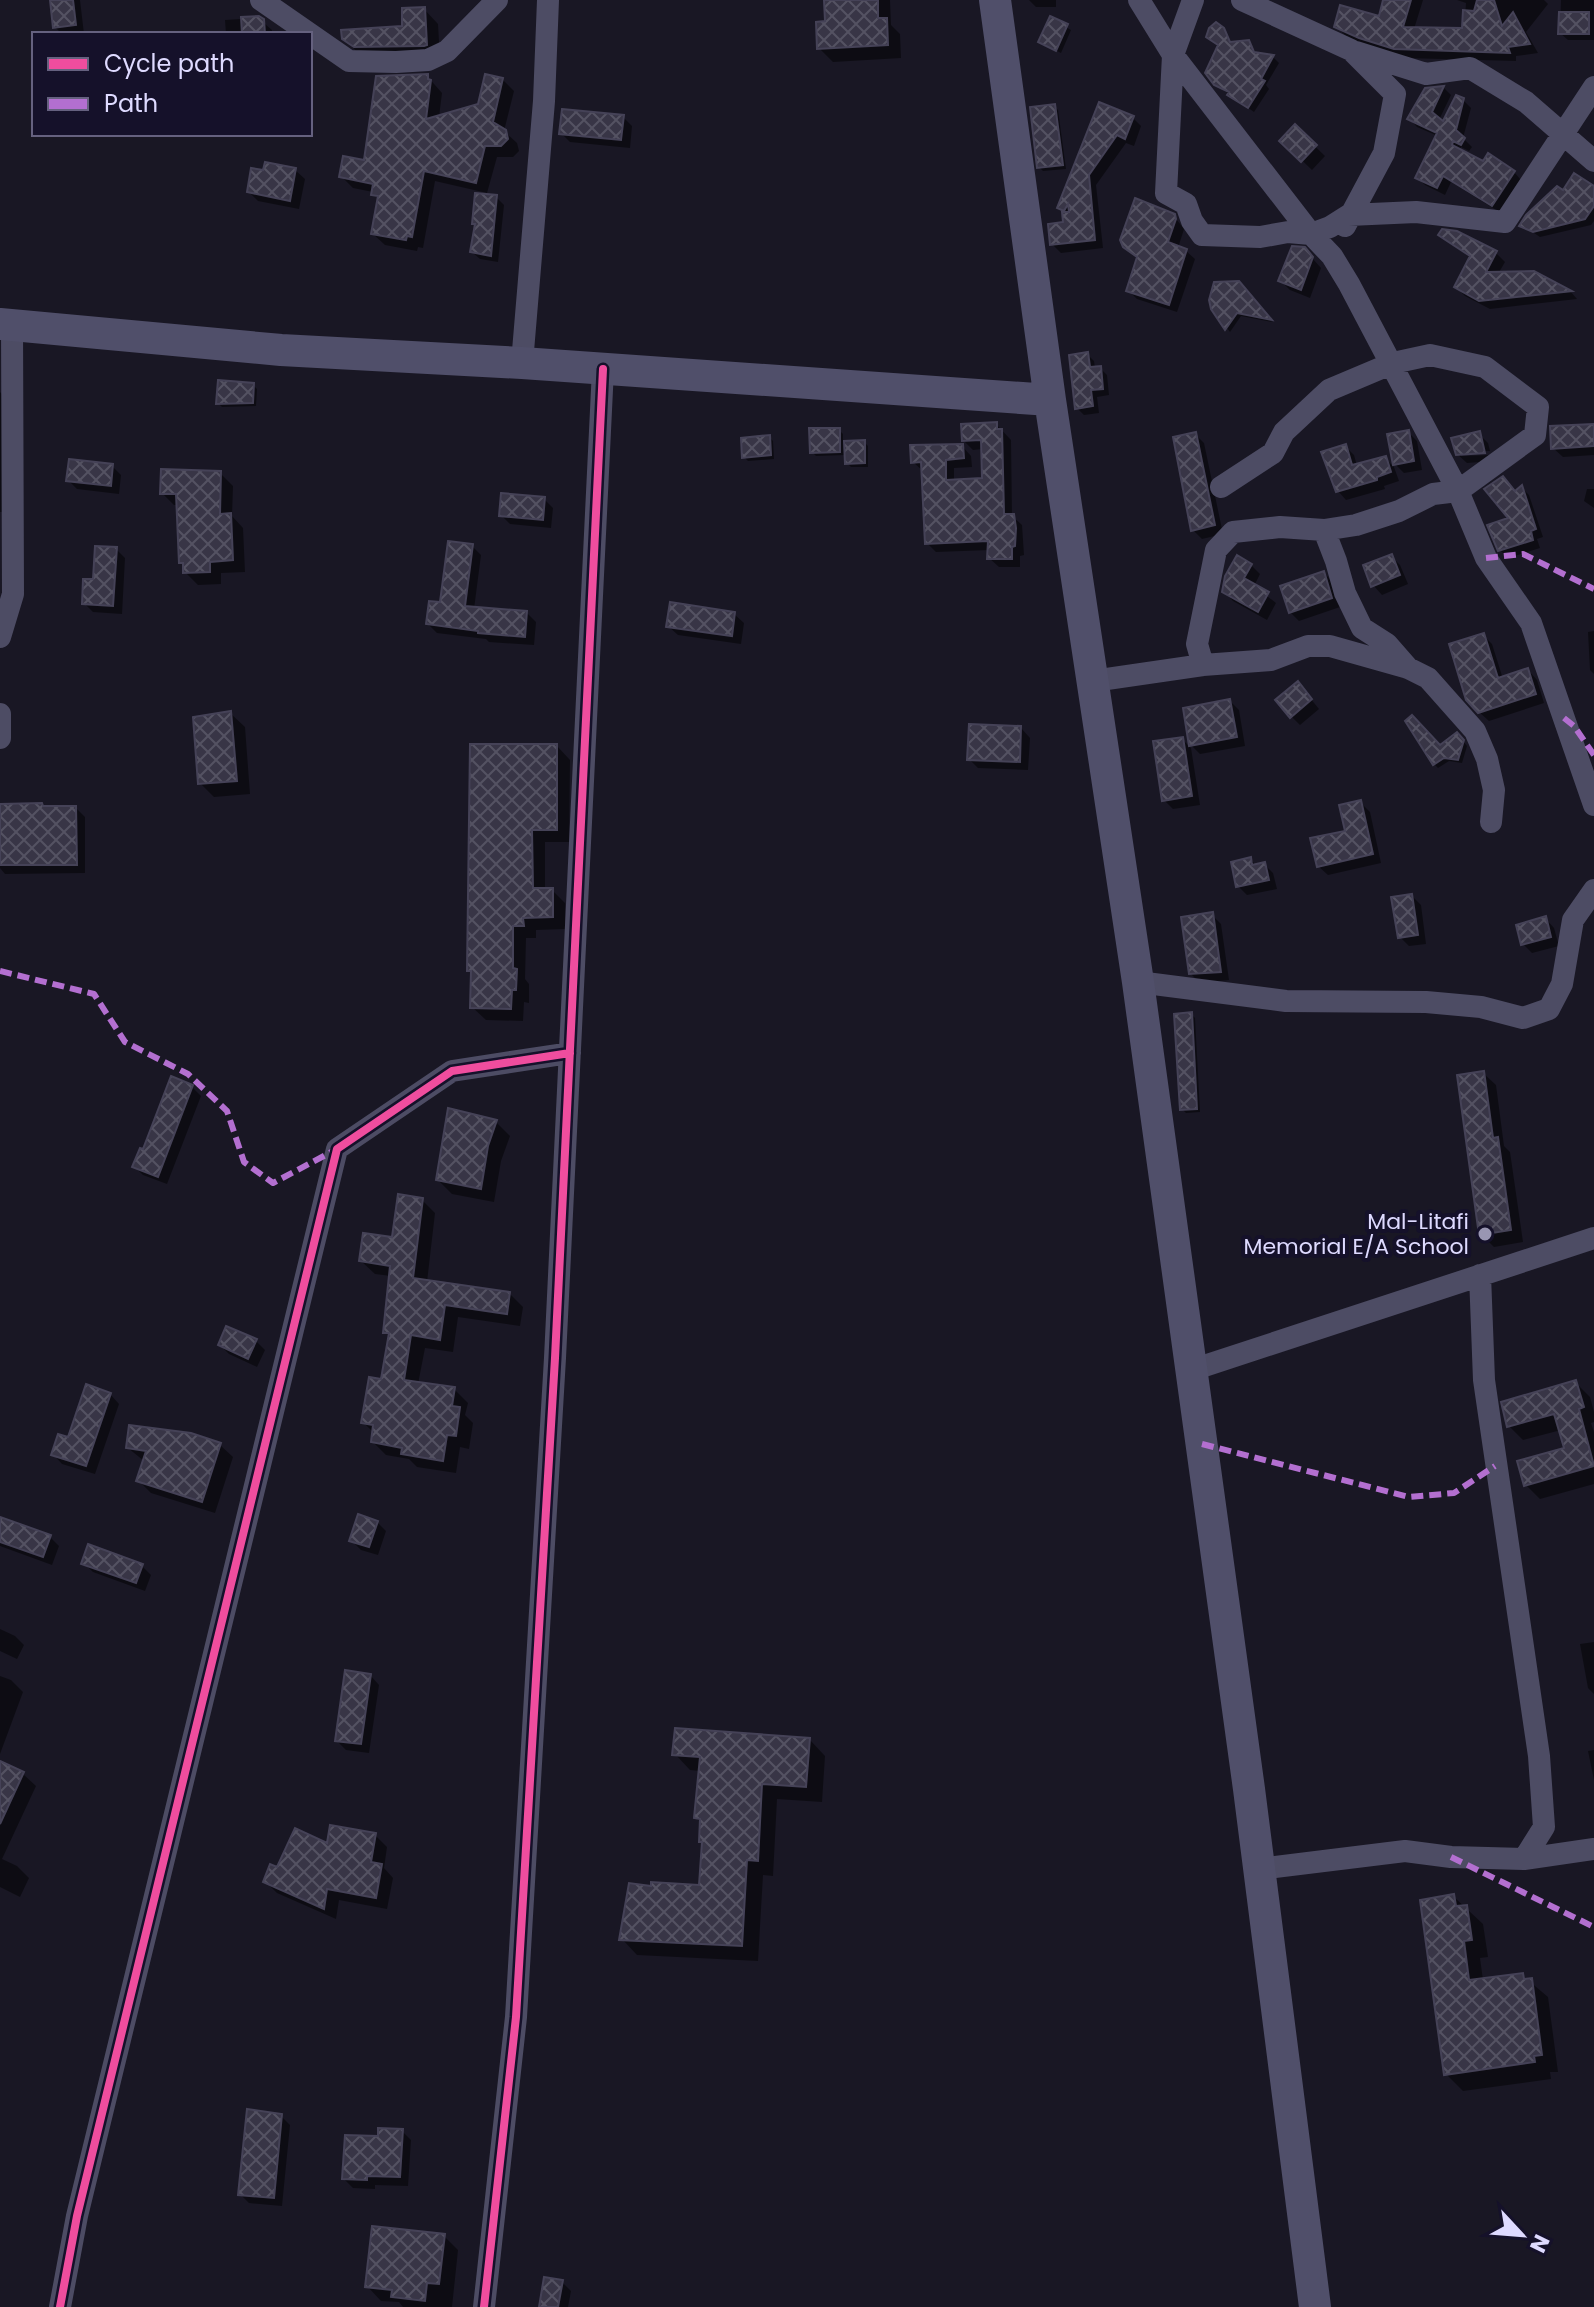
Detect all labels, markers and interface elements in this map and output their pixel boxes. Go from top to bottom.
legend [32,32,312,136]
text: Cycle path [104,47,234,80]
text: Path [104,87,158,120]
place label: Mal-Litafi Memorial E/A School [1244,1206,1469,1262]
marker: Mal-Litafi Memorial E/A School [1476,1225,1494,1243]
north arrow [1482,2195,1562,2275]
text: N [1522,2229,1557,2258]

